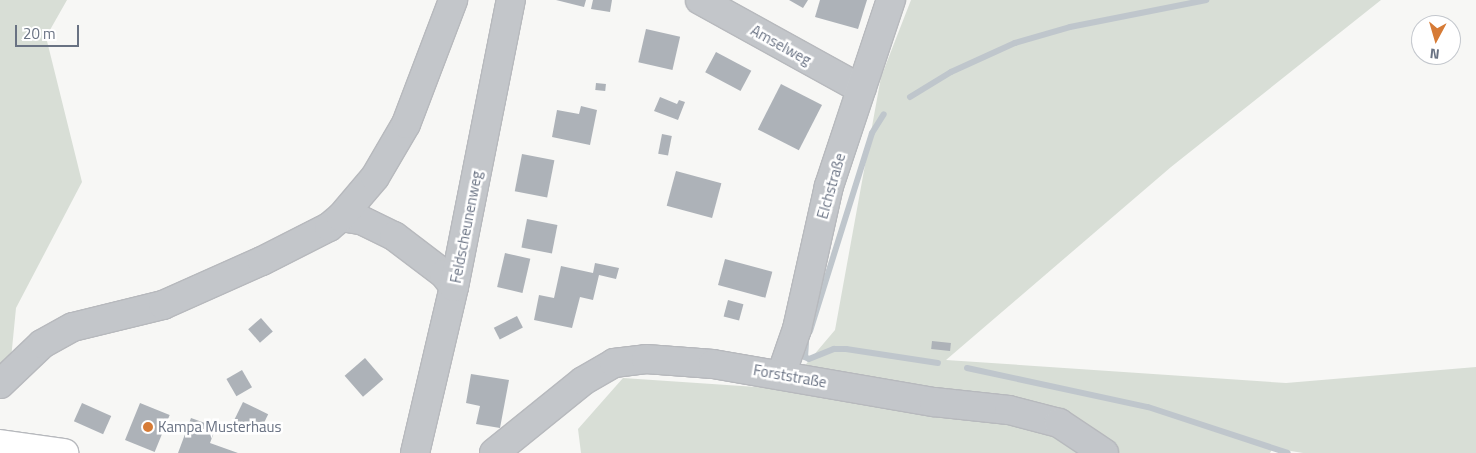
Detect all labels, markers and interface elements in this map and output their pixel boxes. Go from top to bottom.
scale bar [18,15,81,47]
north arrow [1411,15,1461,65]
street label: Amselweg [748,21,814,69]
text: 20 m [23,22,56,45]
text: N [1429,43,1440,65]
street label: Elchstraße [813,151,849,221]
street label: Feldscheunenweg [446,169,486,285]
street label: Forststraße [752,361,828,391]
place label: Kampa Musterhaus [158,418,281,436]
marker: Kampa Musterhaus [142,421,154,433]

